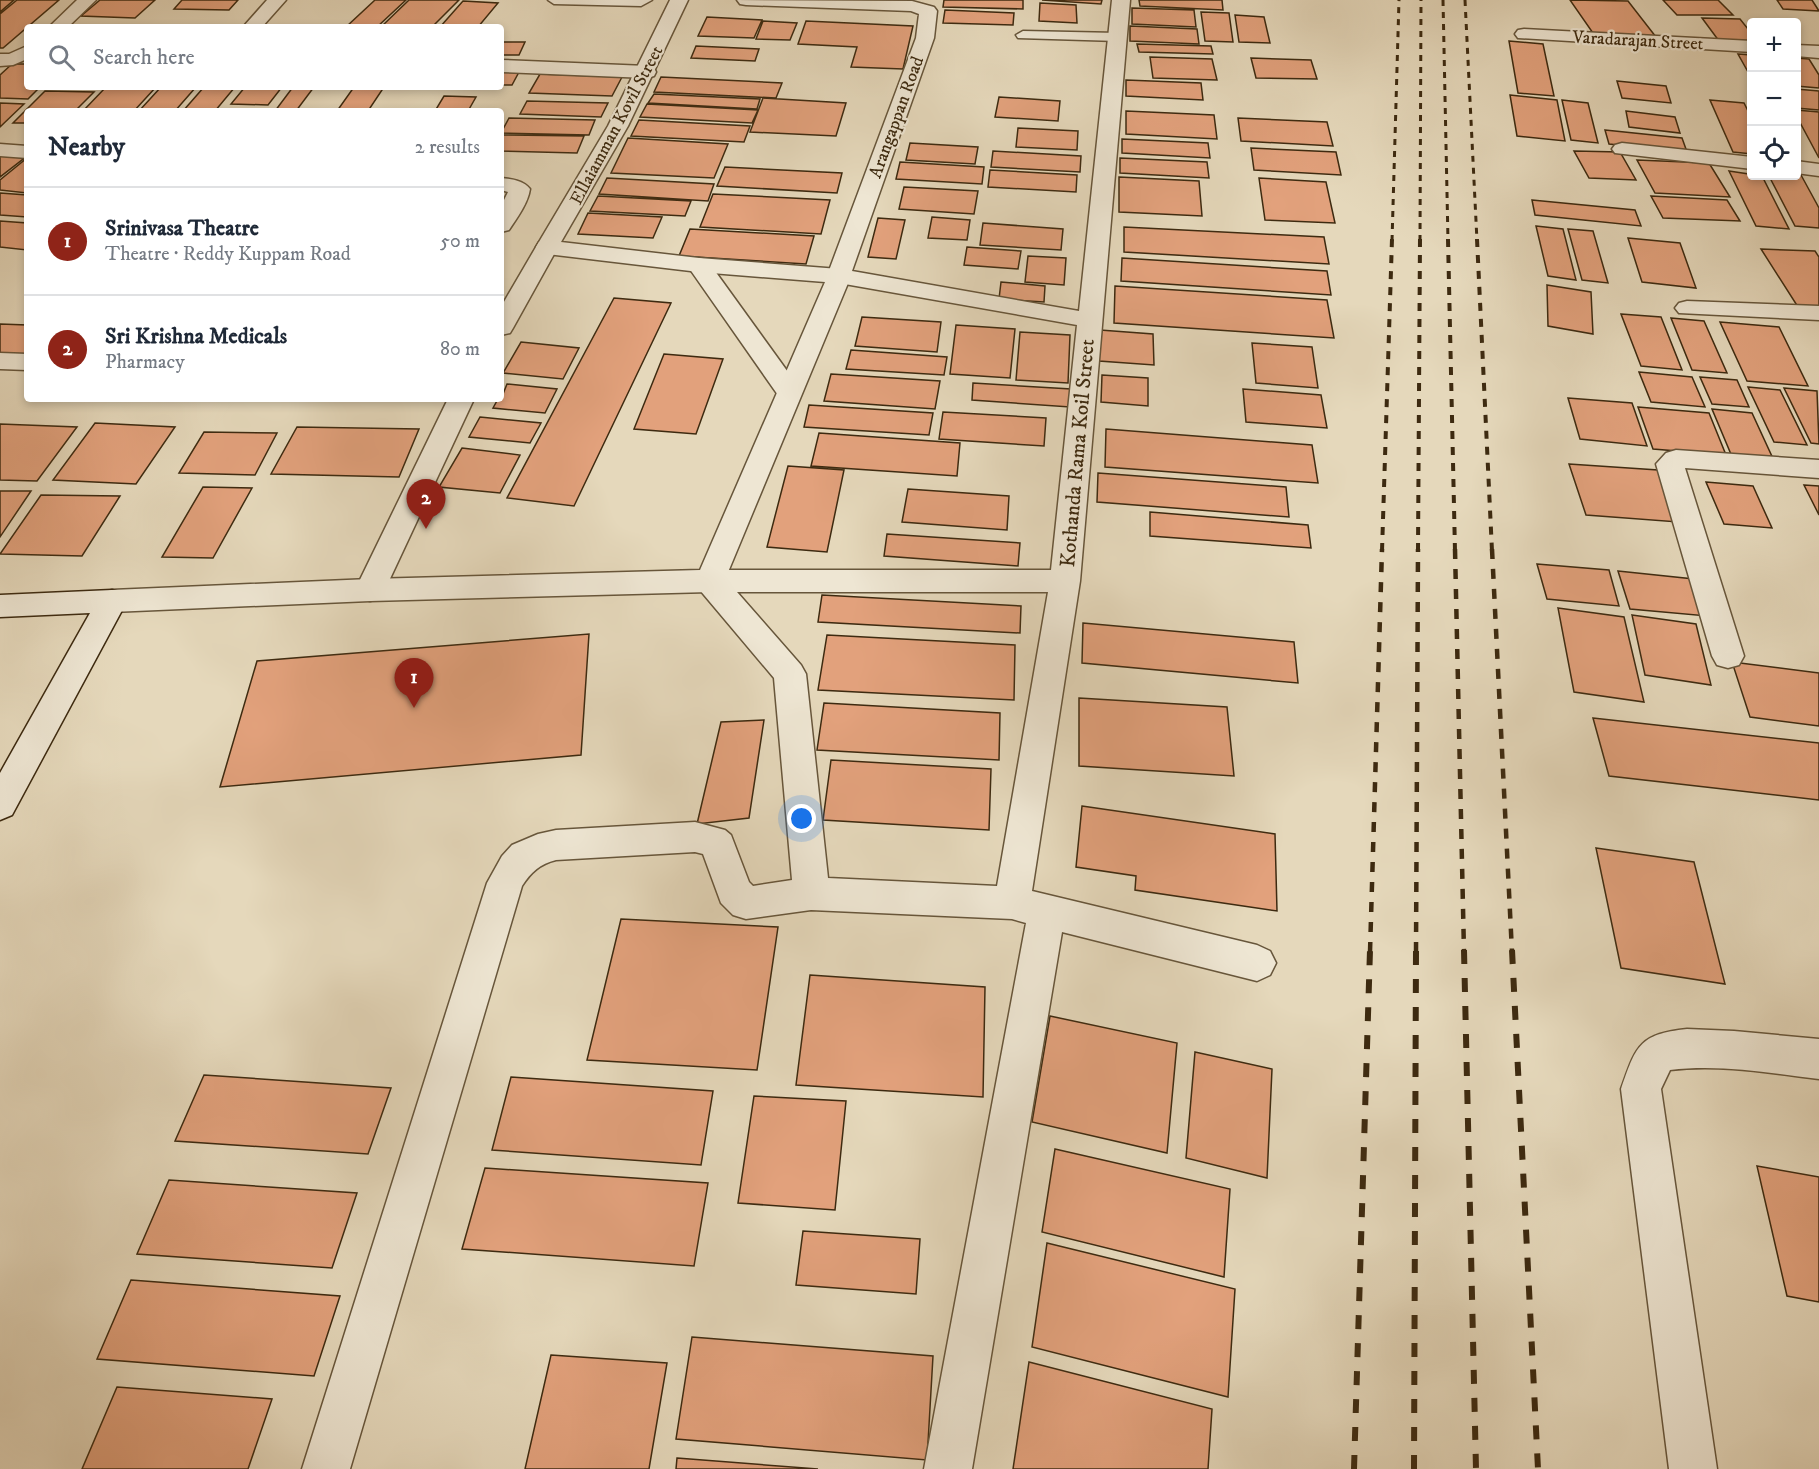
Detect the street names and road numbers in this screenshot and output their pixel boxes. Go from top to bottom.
street label: Varadarajan Street [1571,27,1704,55]
street label: Ellaiamman Kovil Street [566,42,668,209]
street label: Arangappan Road [865,53,929,181]
street label: Kothanda Rama Koil Street [1055,338,1101,568]

